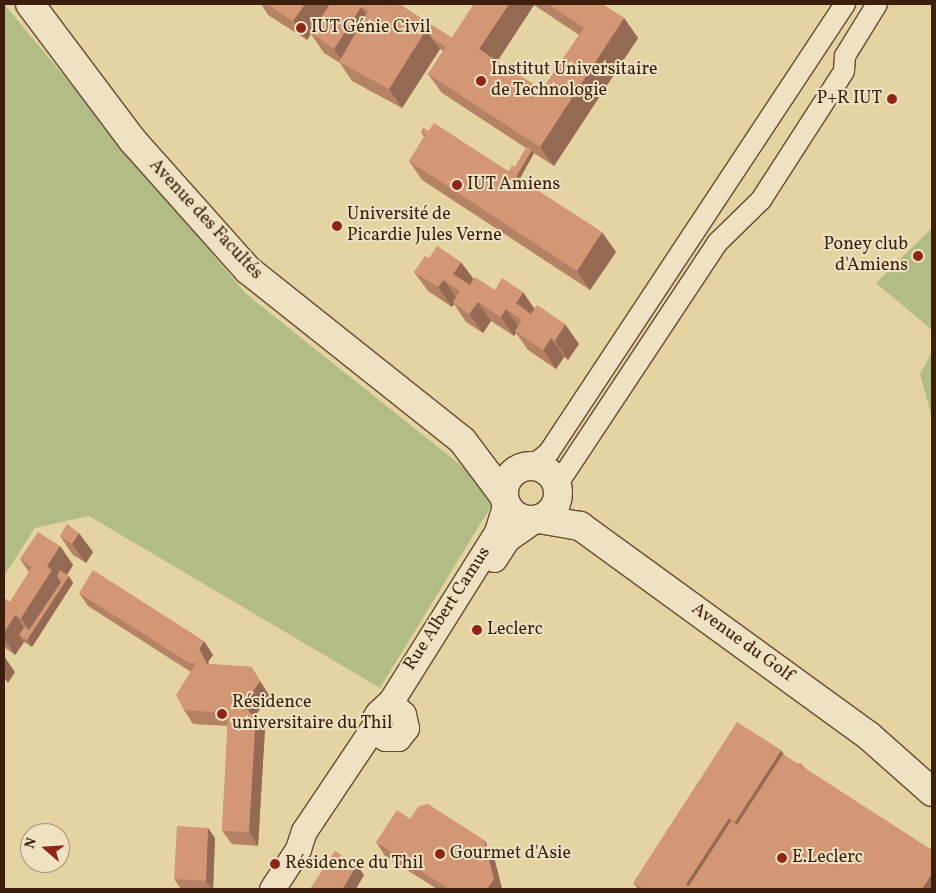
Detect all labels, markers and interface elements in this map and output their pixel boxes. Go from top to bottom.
place label: IUT Génie Civil [311,17,431,39]
marker: IUT Génie Civil [295,22,307,34]
place label: Institut Universitaire de Technologie [491,60,658,102]
marker: Institut Universitaire de Technologie [475,75,487,87]
place label: P+R IUT [817,88,882,110]
marker: P+R IUT [886,93,898,105]
street label: Avenue des Facultés [144,155,266,285]
place label: IUT Amiens [467,174,561,196]
marker: IUT Amiens [451,179,463,191]
place label: Université de Picardie Jules Verne [347,205,502,248]
marker: Université de Picardie Jules Verne [331,220,343,232]
place label: Poney club d'Amiens [823,235,908,278]
marker: Poney club d'Amiens [912,250,924,262]
street label: Rue Albert Camus [400,543,496,675]
street label: Avenue du Golf [687,599,797,687]
place label: Leclerc [487,619,543,641]
marker: Leclerc [471,624,483,636]
place label: Résidence universitaire du Thil [232,693,393,736]
marker: Résidence universitaire du Thil [216,708,228,720]
north arrow [20,823,70,873]
text: N [21,835,42,851]
place label: Gourmet d'Asie [450,843,571,865]
place label: E.Leclerc [792,847,863,869]
marker: Gourmet d'Asie [434,848,446,860]
marker: E.Leclerc [776,852,788,864]
place label: Résidence du Thil [285,853,424,875]
marker: Résidence du Thil [269,858,281,870]

